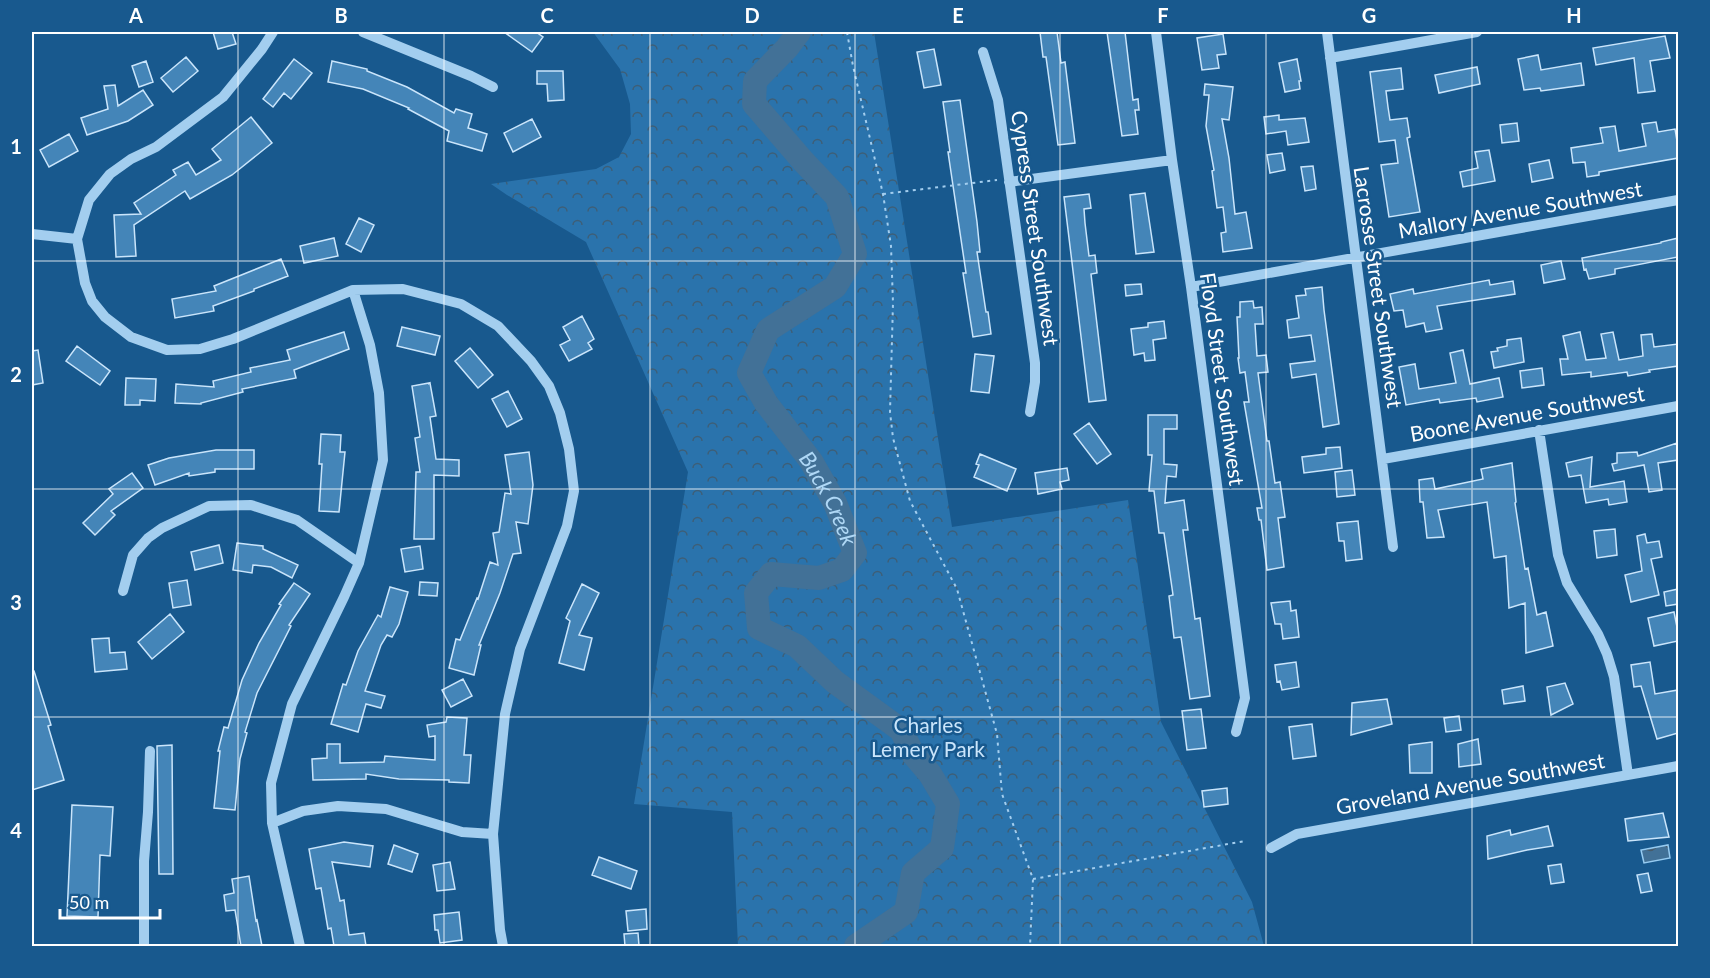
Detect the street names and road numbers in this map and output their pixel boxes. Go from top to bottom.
street label: Cypress Street Southwest [1007,109,1065,348]
street label: Lacrosse Street Southwest [1350,165,1408,410]
street label: Mallory Avenue Southwest [1396,175,1644,243]
street label: Floyd Street Southwest [1196,271,1250,488]
street label: Boone Avenue Southwest [1408,380,1647,446]
street label: Groveland Avenue Southwest [1334,747,1607,819]

